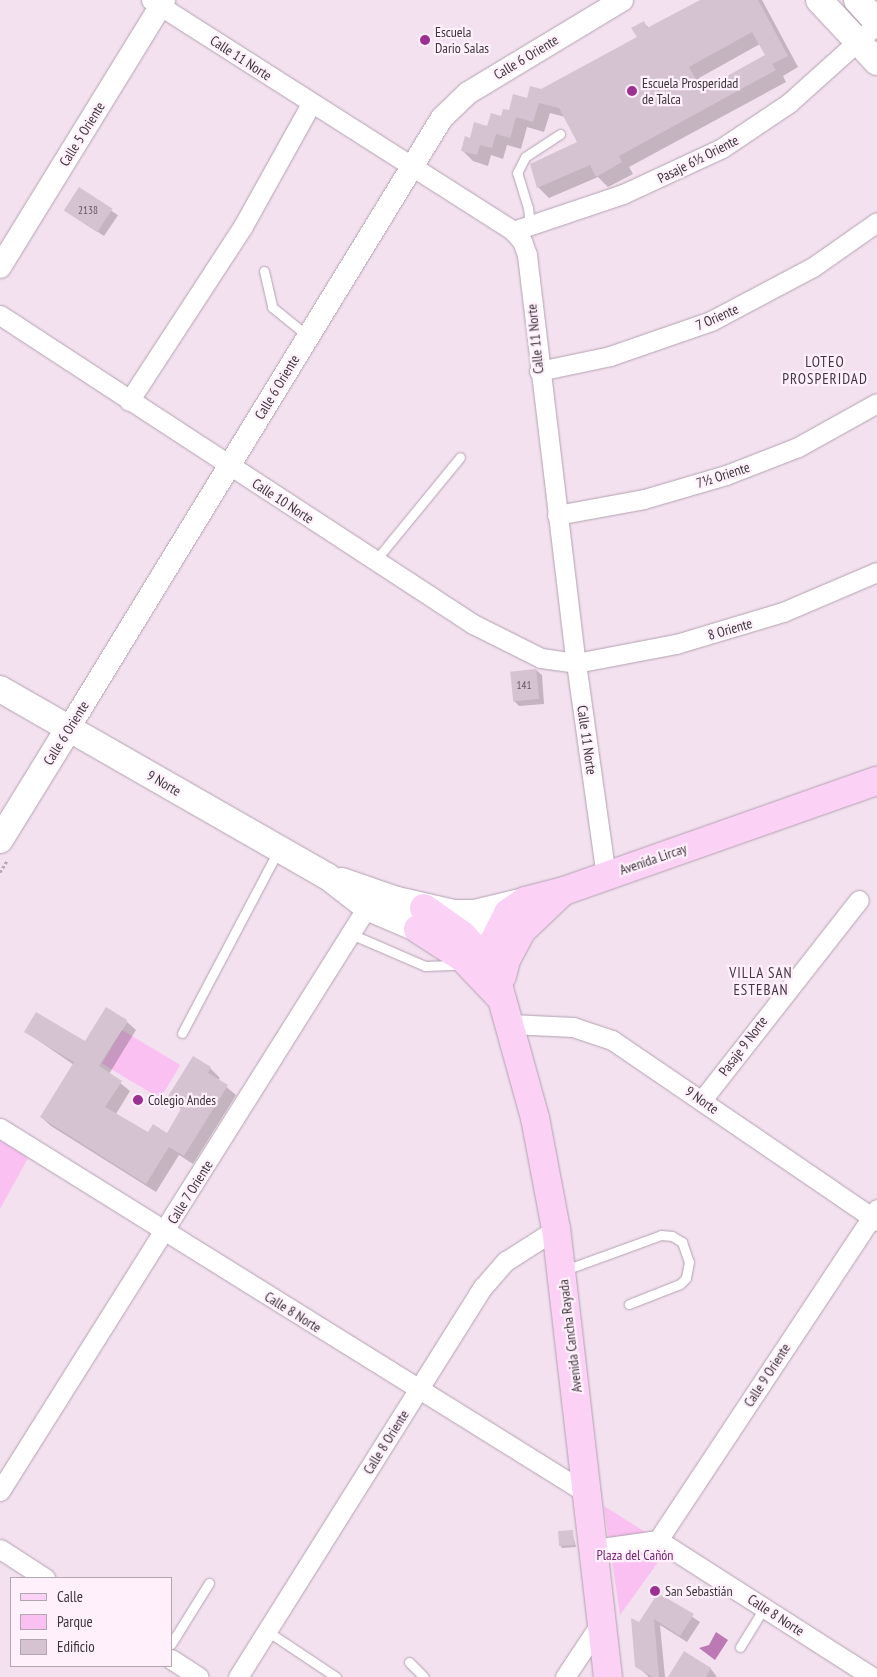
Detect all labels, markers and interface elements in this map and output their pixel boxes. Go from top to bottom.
place label: Escuela Dario Salas [435,24,489,56]
street label: Calle 6 Oriente [491,31,561,83]
street label: Calle 11 Norte [207,32,275,84]
marker: Escuela Dario Salas [419,34,431,46]
place label: Escuela Prosperidad de Talca [642,75,738,108]
marker: Escuela Prosperidad de Talca [626,85,638,97]
street label: Calle 5 Oriente [56,99,108,169]
street label: Pasaje 6½ Oriente [655,131,741,187]
house number: 2138 [78,203,98,217]
street label: 7 Oriente [693,300,741,334]
street label: Calle 11 Norte [523,303,547,375]
street label: Calle 6 Oriente [251,352,303,422]
district label: LOTEO PROSPERIDAD [781,352,869,387]
street label: 7½ Oriente [694,458,752,492]
street label: Calle 10 Norte [249,475,317,527]
street label: 8 Oriente [706,615,754,643]
house number: 141 [517,678,531,692]
street label: Calle 6 Oriente [40,698,92,768]
street label: Calle 11 Norte [574,704,600,776]
street label: 9 Norte [144,767,184,799]
street label: Avenida Lircay [617,840,689,878]
district label: VILLA SAN ESTEBAN [728,963,794,998]
street label: Pasaje 9 Norte [715,1013,771,1079]
street label: 9 Norte [682,1083,722,1117]
place label: Colegio Andes [148,1092,216,1108]
marker: Colegio Andes [132,1094,144,1106]
street label: Calle 7 Oriente [164,1157,216,1227]
street label: Avenida Cancha Rayada [555,1279,585,1393]
street label: Calle 8 Norte [262,1288,324,1336]
street label: Calle 9 Oriente [740,1340,794,1410]
street label: Calle 8 Oriente [360,1407,412,1477]
park label: Plaza del Cañón [596,1547,674,1563]
legend [10,1577,172,1667]
place label: San Sebastián [665,1583,733,1599]
marker: San Sebastián [649,1585,661,1597]
text: Calle [57,1587,83,1606]
street label: Calle 8 Norte [745,1591,807,1639]
text: Parque [57,1612,93,1631]
text: Edificio [57,1637,95,1656]

